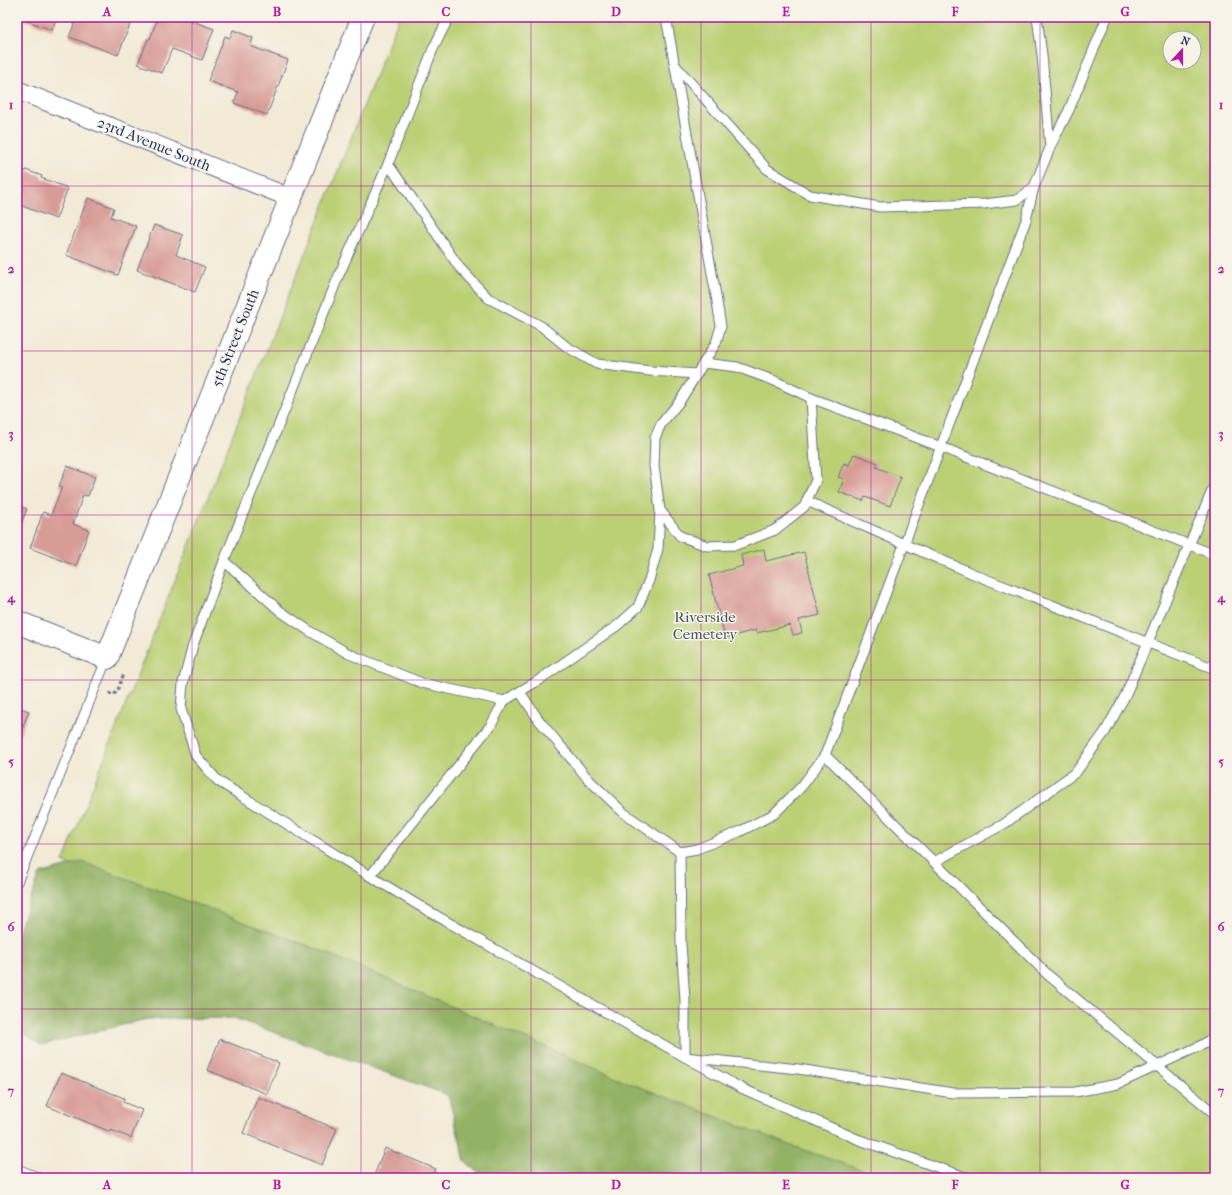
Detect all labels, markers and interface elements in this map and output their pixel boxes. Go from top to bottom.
text: A [102,4,112,19]
text: B [273,4,282,19]
text: C [442,4,451,19]
text: D [611,4,621,19]
text: E [782,4,790,19]
text: F [951,4,959,19]
text: G [1120,4,1130,19]
north arrow [1162,30,1202,70]
text: N [1179,34,1192,49]
text: 1 [9,97,14,112]
text: 1 [1219,97,1224,112]
street label: 23rd Avenue South [95,113,214,175]
text: 2 [8,261,15,276]
text: 2 [1218,261,1225,276]
street label: 5th Street South [207,286,263,389]
text: 3 [8,426,14,442]
text: 3 [1218,426,1224,442]
text: 4 [6,590,16,606]
text: 4 [1216,590,1226,606]
park label: Riverside Cemetery [673,608,738,643]
text: 5 [8,754,14,769]
text: 5 [1218,754,1224,769]
text: 6 [7,919,15,934]
text: 6 [1217,919,1225,934]
text: 7 [7,1083,15,1098]
text: 7 [1217,1083,1225,1098]
text: A [102,1177,112,1192]
text: B [273,1177,282,1192]
text: C [442,1177,451,1192]
text: D [611,1177,621,1192]
text: E [782,1177,790,1192]
text: F [951,1177,959,1192]
text: G [1120,1177,1130,1192]

